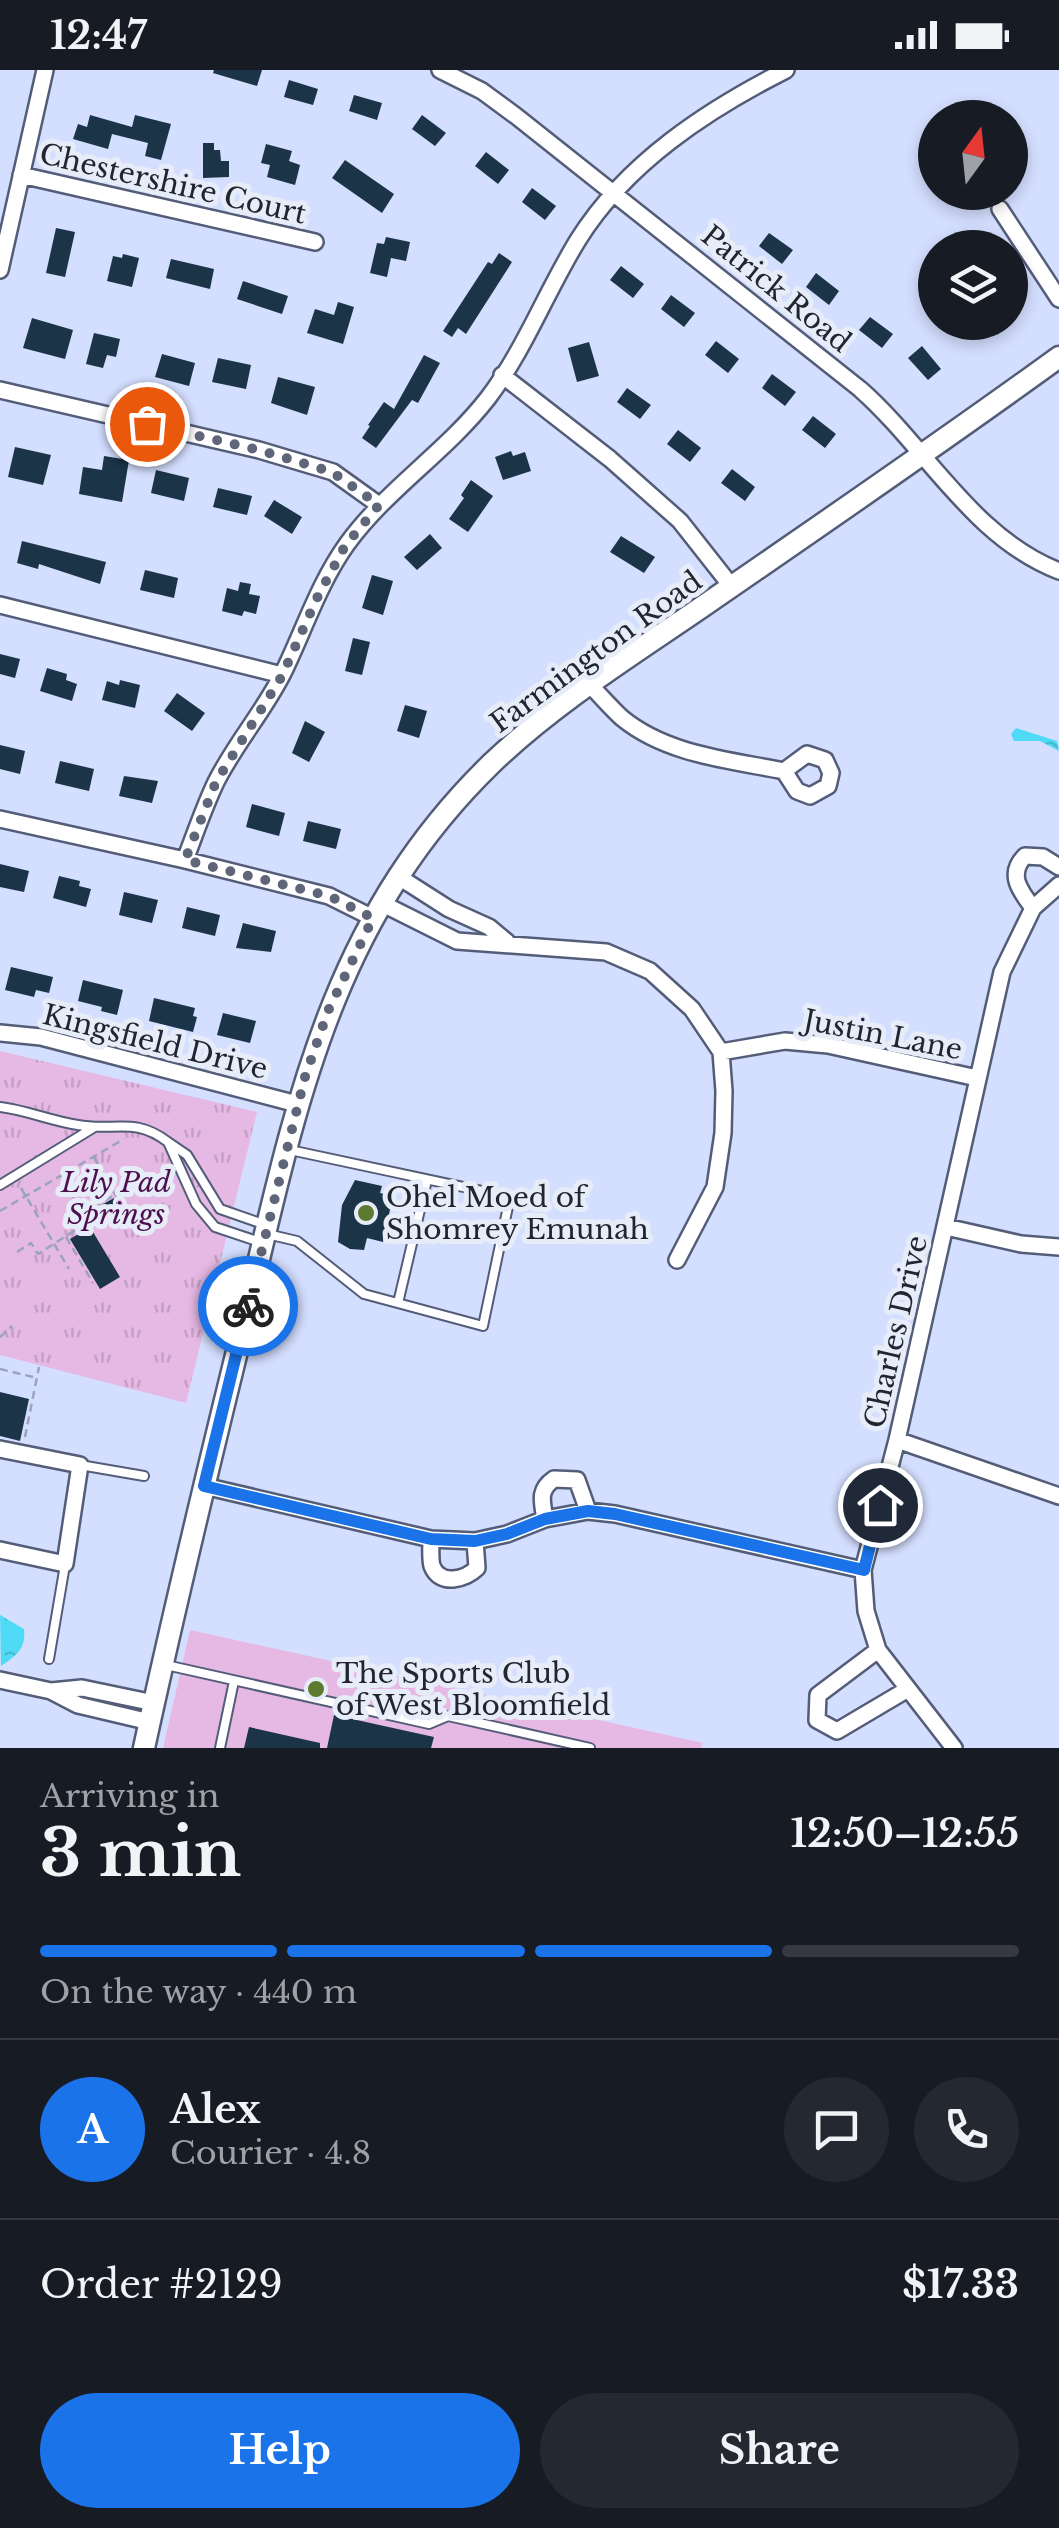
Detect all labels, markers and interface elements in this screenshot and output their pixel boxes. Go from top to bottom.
text: 12:47 [50,12,147,59]
north arrow [918,100,1028,210]
map controls [918,100,1028,340]
street label: Chestershire Court [36,136,310,232]
street label: Patrick Road [694,218,858,360]
button: layers [918,230,1028,340]
pin [105,382,190,467]
icon: bag [120,397,175,452]
street label: Farmington Road [483,563,709,741]
street label: Kingsfield Drive [39,997,271,1087]
street label: Justin Lane [797,1002,965,1067]
park label: Lily Pad Springs [60,1165,171,1232]
place label: Ohel Moed of Shomrey Emunah [386,1180,649,1247]
marker: Ohel Moed of Shomrey Emunah [355,1202,377,1224]
street label: Charles Drive [857,1232,935,1432]
courier [198,1256,298,1356]
icon: bike [221,1279,276,1334]
pin [838,1463,923,1548]
icon: home [853,1478,908,1533]
place label: The Sports Club of West Bloomfield [336,1656,611,1723]
marker: The Sports Club of West Bloomfield [305,1678,327,1700]
text: Arriving in [40,1776,219,1816]
text: 12:50–12:55 [791,1810,1019,1857]
text: 3 min [40,1813,241,1894]
text: On the way · 440 m [40,1972,357,2012]
button: chat [784,2077,889,2182]
button: phone [914,2077,1019,2182]
text: Alex [170,2086,261,2133]
text: A [77,2106,108,2153]
text: Courier · 4.8 [170,2133,371,2173]
text: Order #2129 [40,2261,283,2308]
text: $17.33 [902,2261,1019,2308]
button: Help [40,2393,520,2508]
button: Share [540,2393,1019,2508]

